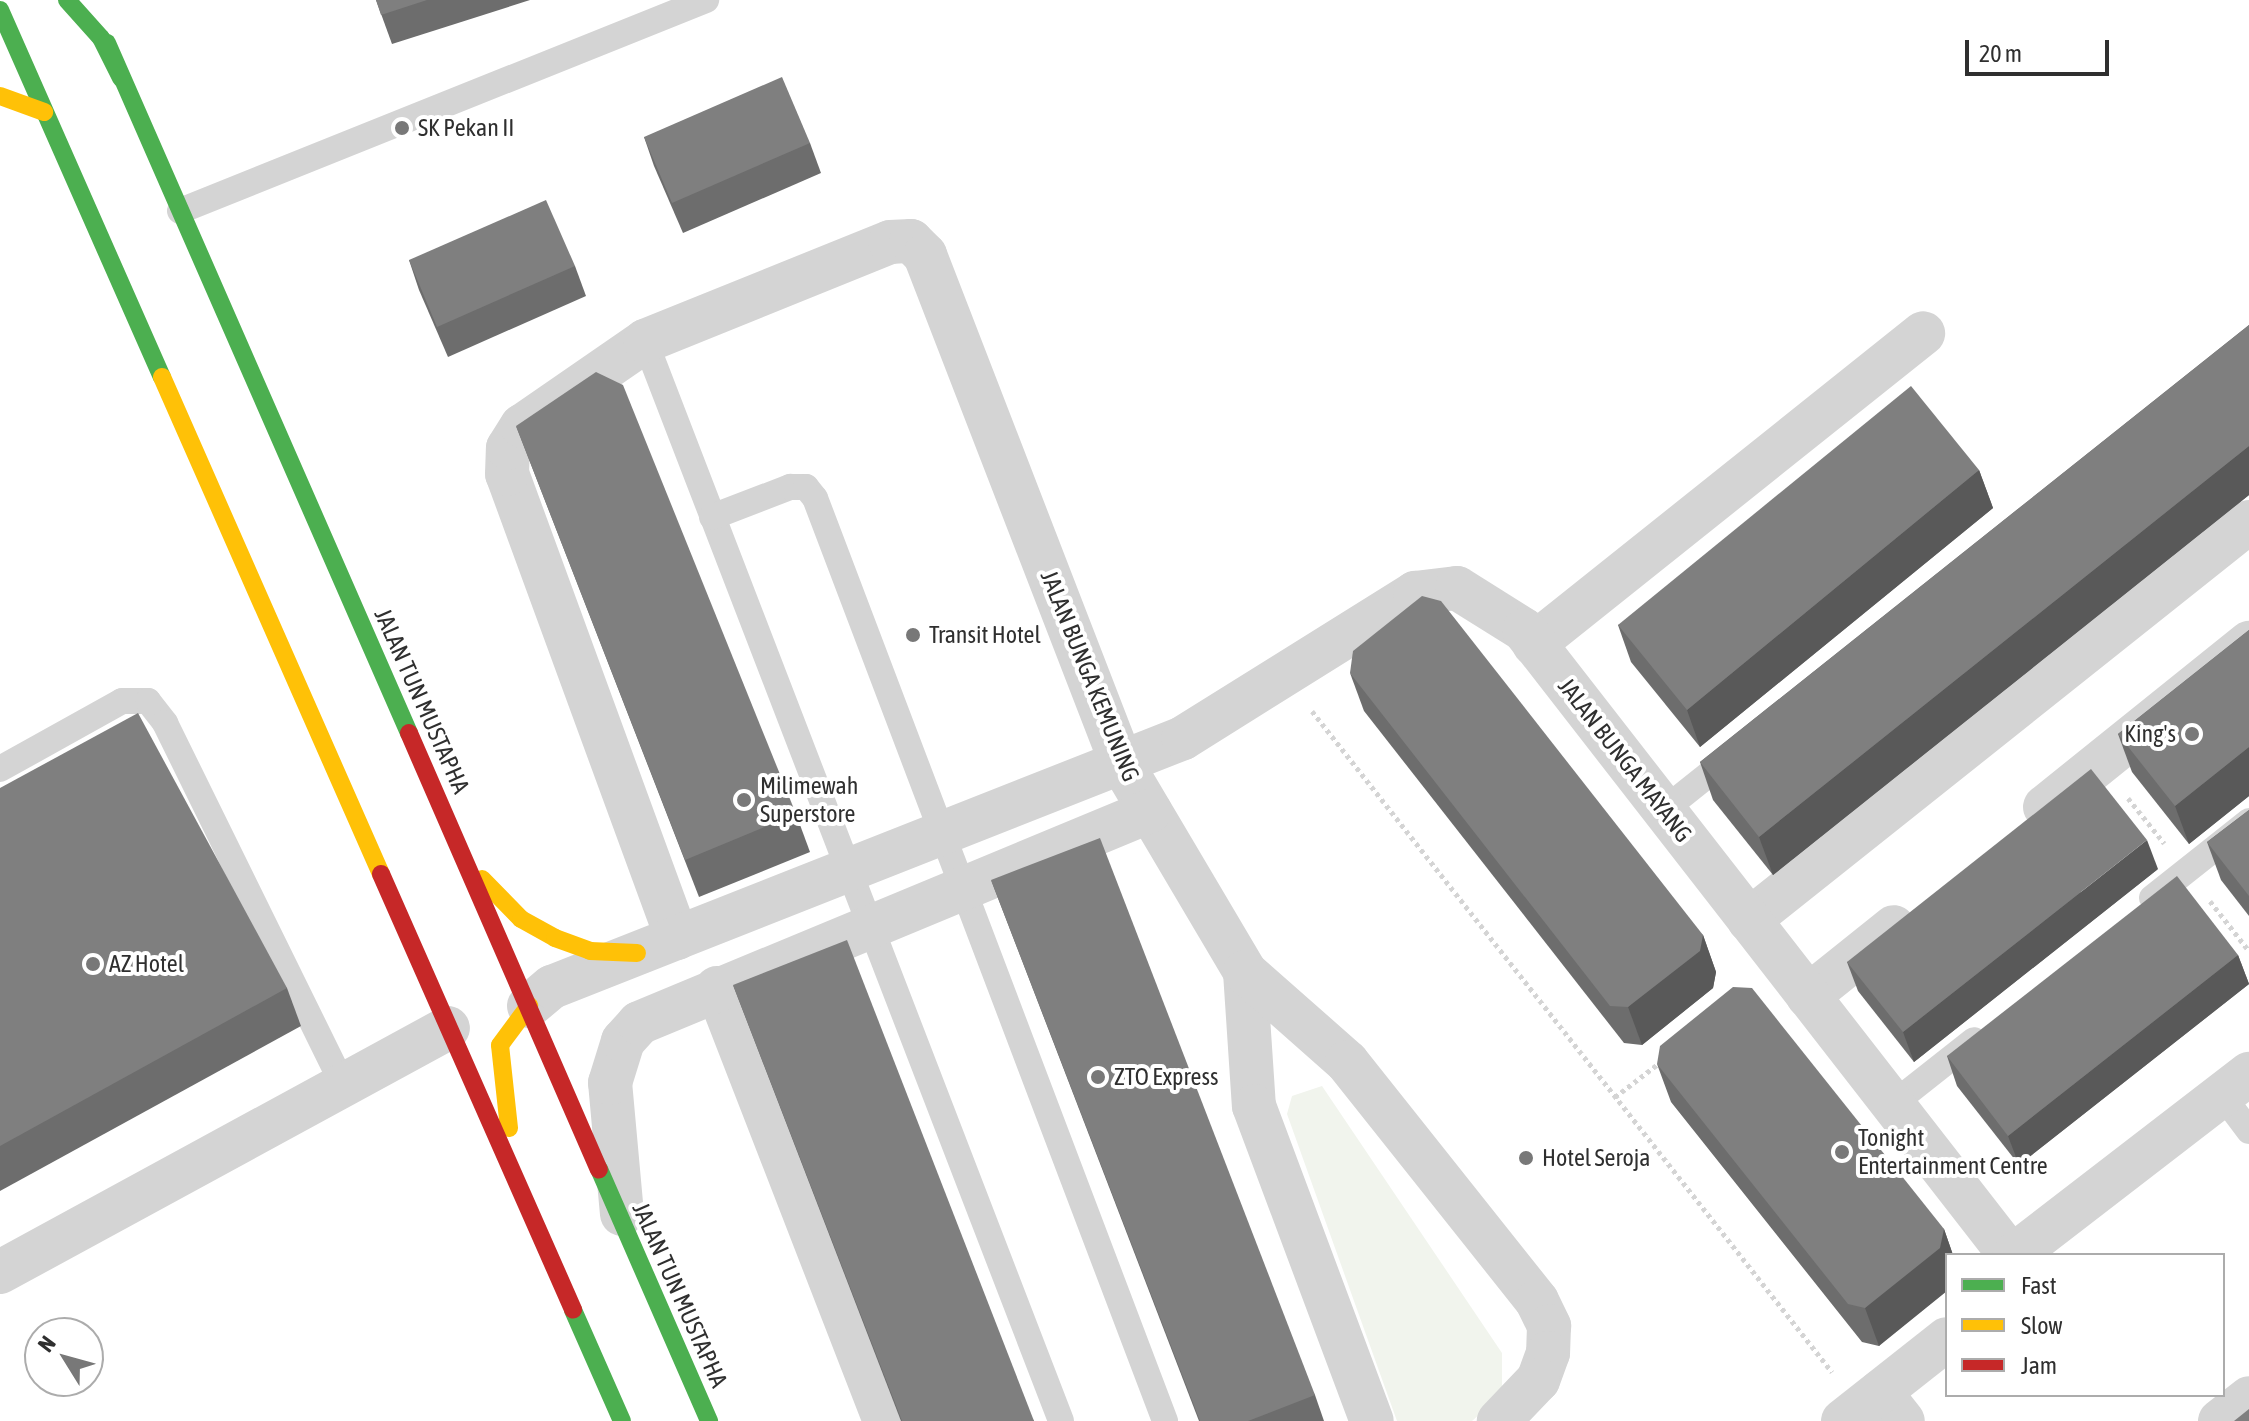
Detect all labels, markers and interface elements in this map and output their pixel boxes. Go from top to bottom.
scale bar [1969,24,2113,74]
text: 20 m [1979,40,2022,67]
place label: SK Pekan II [418,114,514,142]
marker: SK Pekan II [393,119,411,137]
street label: JALAN BUNGA KEMUNING [1035,566,1145,786]
street label: JALAN TUN MUSTAPHA [368,604,476,798]
place label: Transit Hotel [929,621,1041,649]
marker: Transit Hotel [904,626,922,644]
street label: JALAN BUNGA MAYANG [1552,672,1698,848]
place label: King's [2124,720,2176,748]
marker: King's [2183,725,2201,743]
place label: Milimewah Superstore [760,772,858,828]
marker: Milimewah Superstore [735,791,753,809]
place label: AZ Hotel [109,950,184,978]
marker: AZ Hotel [84,955,102,973]
place label: ZTO Express [1114,1063,1218,1091]
marker: ZTO Express [1089,1068,1107,1086]
place label: Tonight Entertainment Centre [1858,1124,2048,1180]
marker: Tonight Entertainment Centre [1833,1143,1851,1161]
place label: Hotel Seroja [1542,1144,1650,1172]
marker: Hotel Seroja [1517,1149,1535,1167]
street label: JALAN TUN MUSTAPHA [626,1198,734,1392]
legend [1945,1253,2225,1397]
text: Fast [2021,1272,2057,1299]
text: Slow [2021,1312,2063,1339]
north arrow [24,1317,104,1397]
text: N [32,1331,61,1357]
text: Jam [2021,1352,2057,1379]

